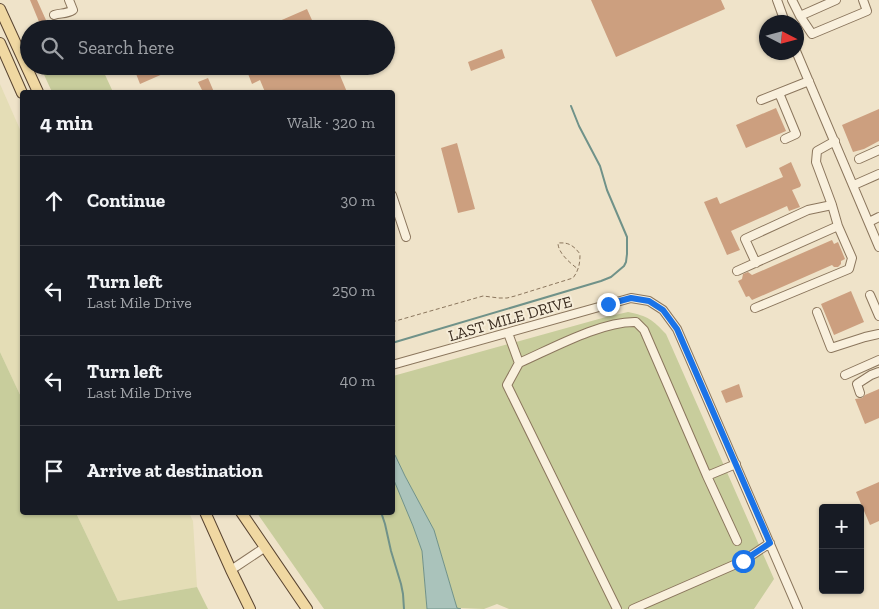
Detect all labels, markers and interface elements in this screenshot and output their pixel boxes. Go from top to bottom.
north arrow [759,15,804,60]
search box [20,20,395,75]
icon: search [38,34,66,62]
text: Search here [78,36,174,59]
text: 4 min [40,110,93,135]
text: Walk · 320 m [287,113,375,132]
icon: ahead [40,187,68,215]
text: Continue [87,189,165,212]
text: 30 m [341,191,375,210]
text: Turn left [87,270,162,293]
icon: left [40,277,68,305]
text: 250 m [332,281,375,300]
street label: LAST MILE DRIVE [446,292,574,345]
text: Last Mile Drive [87,293,192,312]
route end [597,293,620,316]
text: Turn left [87,360,162,383]
icon: left [40,367,68,395]
text: 40 m [340,371,375,390]
text: Last Mile Drive [87,383,192,402]
icon: arrive [40,457,68,485]
text: Arrive at destination [87,459,263,482]
map controls [819,504,864,594]
button: + [819,504,864,549]
button: − [819,549,864,594]
route start [732,550,755,573]

